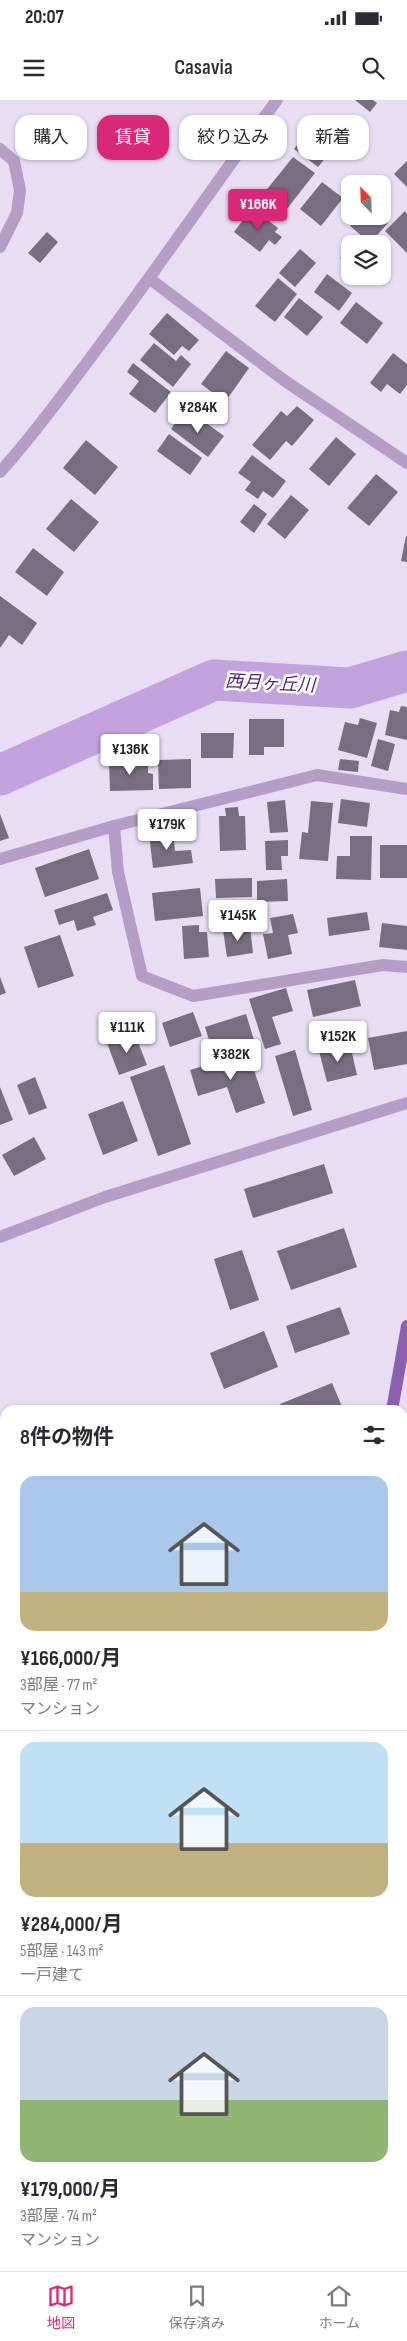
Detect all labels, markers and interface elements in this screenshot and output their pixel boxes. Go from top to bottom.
text: 20:07 [25,6,64,29]
icon: menu [20,54,48,82]
text: Casavia [174,54,233,81]
icon: search [359,54,387,82]
chip: 購入 [15,115,87,160]
chip: 賃貸 [97,115,169,160]
chip: 絞り込み [179,115,287,160]
chip: 新着 [297,115,369,160]
north arrow [341,175,391,225]
map controls [341,175,391,285]
pin: ¥166K [223,188,293,231]
text: ¥166K [239,195,277,214]
button: layers [341,235,391,285]
pin: ¥284K [163,392,233,434]
text: ¥284K [179,398,217,417]
water label: 西月ヶ丘川 [224,671,317,696]
pin: ¥136K [95,734,165,776]
text: ¥136K [111,740,149,759]
pin: ¥179K [132,808,202,851]
text: ¥179K [149,815,185,834]
pin: ¥145K [203,900,273,942]
text: ¥145K [219,906,257,925]
pin: ¥111K [92,1012,162,1054]
text: ¥111K [109,1018,145,1037]
pin: ¥152K [303,1020,373,1063]
text: ¥152K [320,1027,356,1046]
pin: ¥382K [196,1038,266,1081]
text: ¥382K [212,1045,250,1064]
icon: filters [360,1421,388,1449]
text: 8件の物件 [20,1425,114,1450]
icon: home [159,1509,249,1599]
text: ¥166,000/月 [20,1646,121,1671]
text: 3部屋 · 77 m² [20,1676,98,1695]
text: マンション [20,1700,100,1719]
icon: home [159,1774,249,1864]
text: ¥284,000/月 [20,1912,122,1937]
text: 5部屋 · 143 m² [20,1942,104,1961]
text: 一戸建て [20,1966,84,1985]
icon: home [159,2039,249,2129]
text: ¥179,000/月 [20,2177,120,2202]
text: 3部屋 · 74 m² [20,2207,97,2226]
text: マンション [20,2231,100,2250]
tab: 地図 [47,2282,75,2332]
tab: 保存済み [169,2282,225,2332]
tab: ホーム [318,2282,360,2332]

